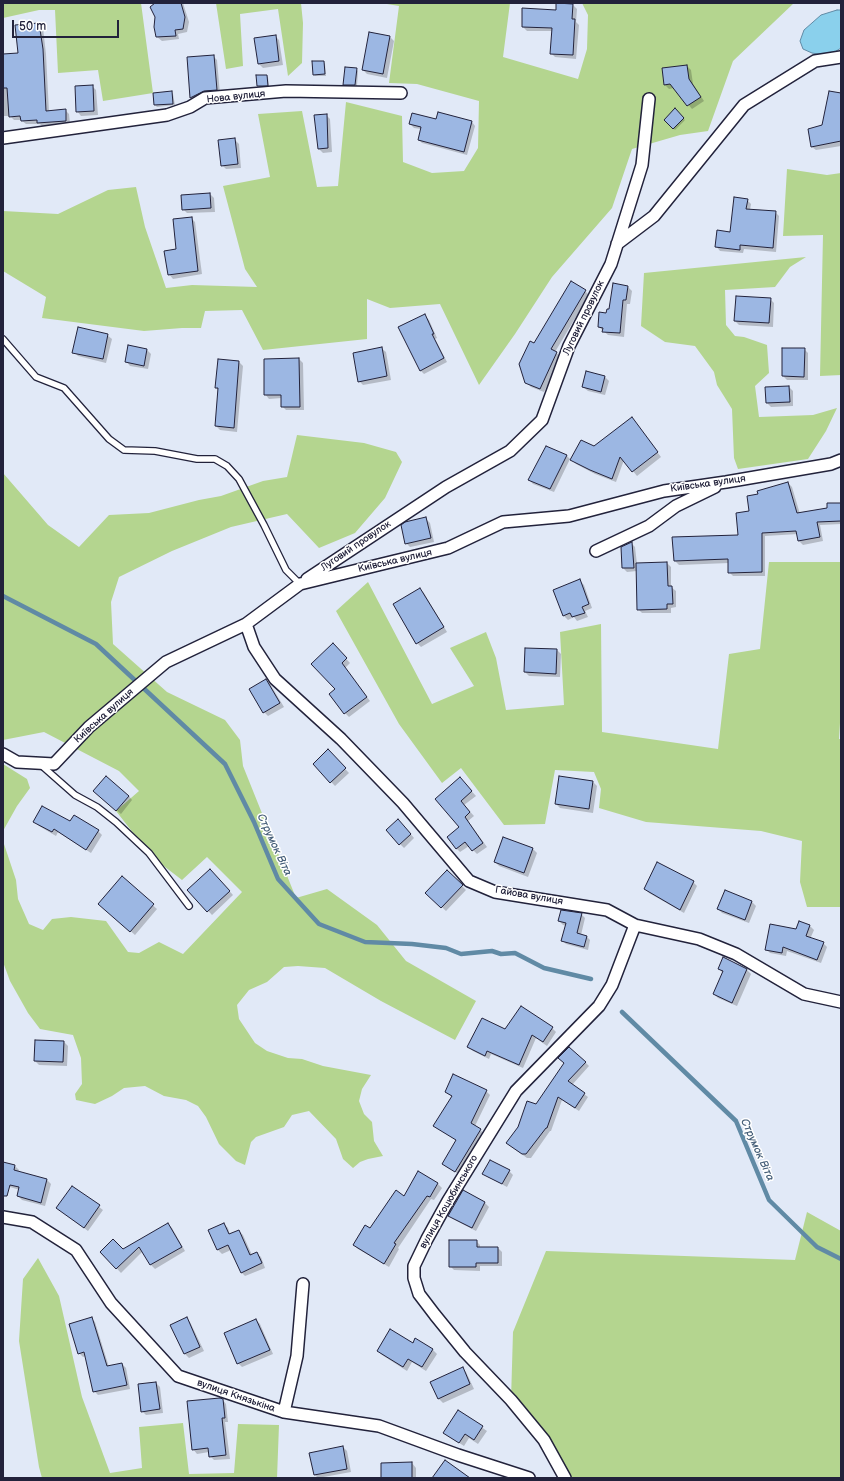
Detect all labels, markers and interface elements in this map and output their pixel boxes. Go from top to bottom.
scale bar [14,12,121,38]
text: 50 m [19,19,46,34]
street label: Нова вулиця [206,88,266,106]
street label: Луговий провулок [561,279,607,357]
street label: Київська вулиця [670,473,746,495]
street label: Луговий провулок [319,518,393,574]
street label: Київська вулиця [357,547,433,575]
street label: Київська вулиця [72,686,136,746]
water label: Струмок Віта [254,812,294,878]
street label: Гайова вулиця [494,884,564,908]
water label: Струмок Віта [737,1117,777,1183]
street label: вулиця Коцюбинського [417,1153,481,1251]
street label: вулиця Князькіна [195,1377,277,1415]

